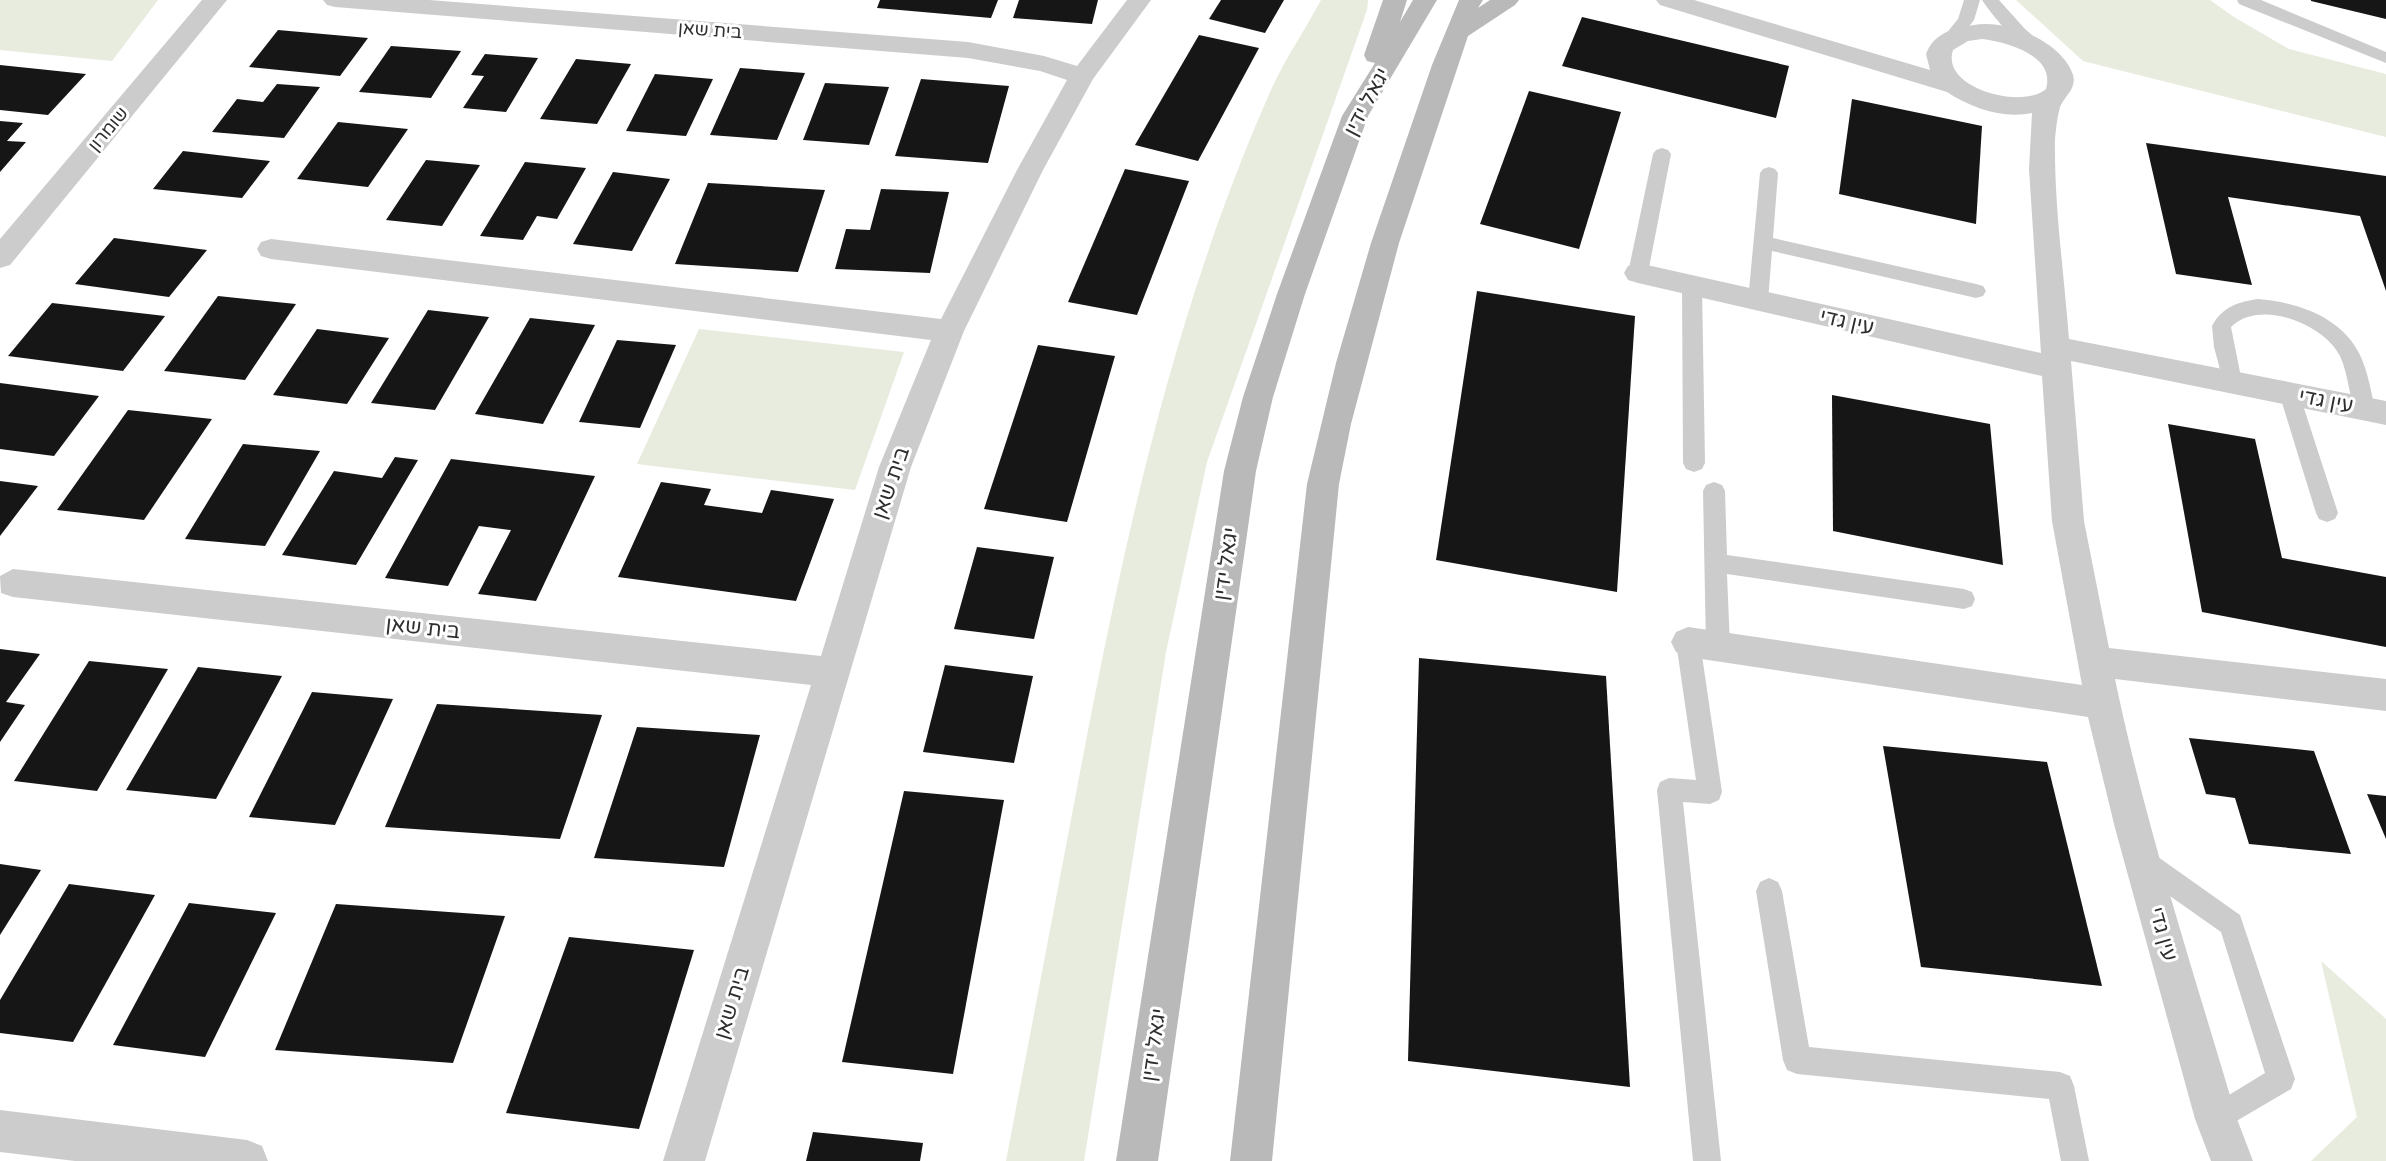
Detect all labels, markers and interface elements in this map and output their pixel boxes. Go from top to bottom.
street label: בית שאן [677,17,743,43]
street label: יגאל ידין [1339,64,1395,140]
street label: שומרון [83,102,133,156]
street label: עין גדי [1817,304,1877,340]
street label: עין גדי [2297,383,2355,419]
street label: בית שאן [867,444,915,522]
street label: יגאל ידין [1209,526,1243,602]
street label: בית שאן [385,612,461,644]
street label: עין גדי [2143,904,2183,964]
street label: בית שאן [709,964,755,1042]
street label: יגאל ידין [1137,1007,1171,1083]

